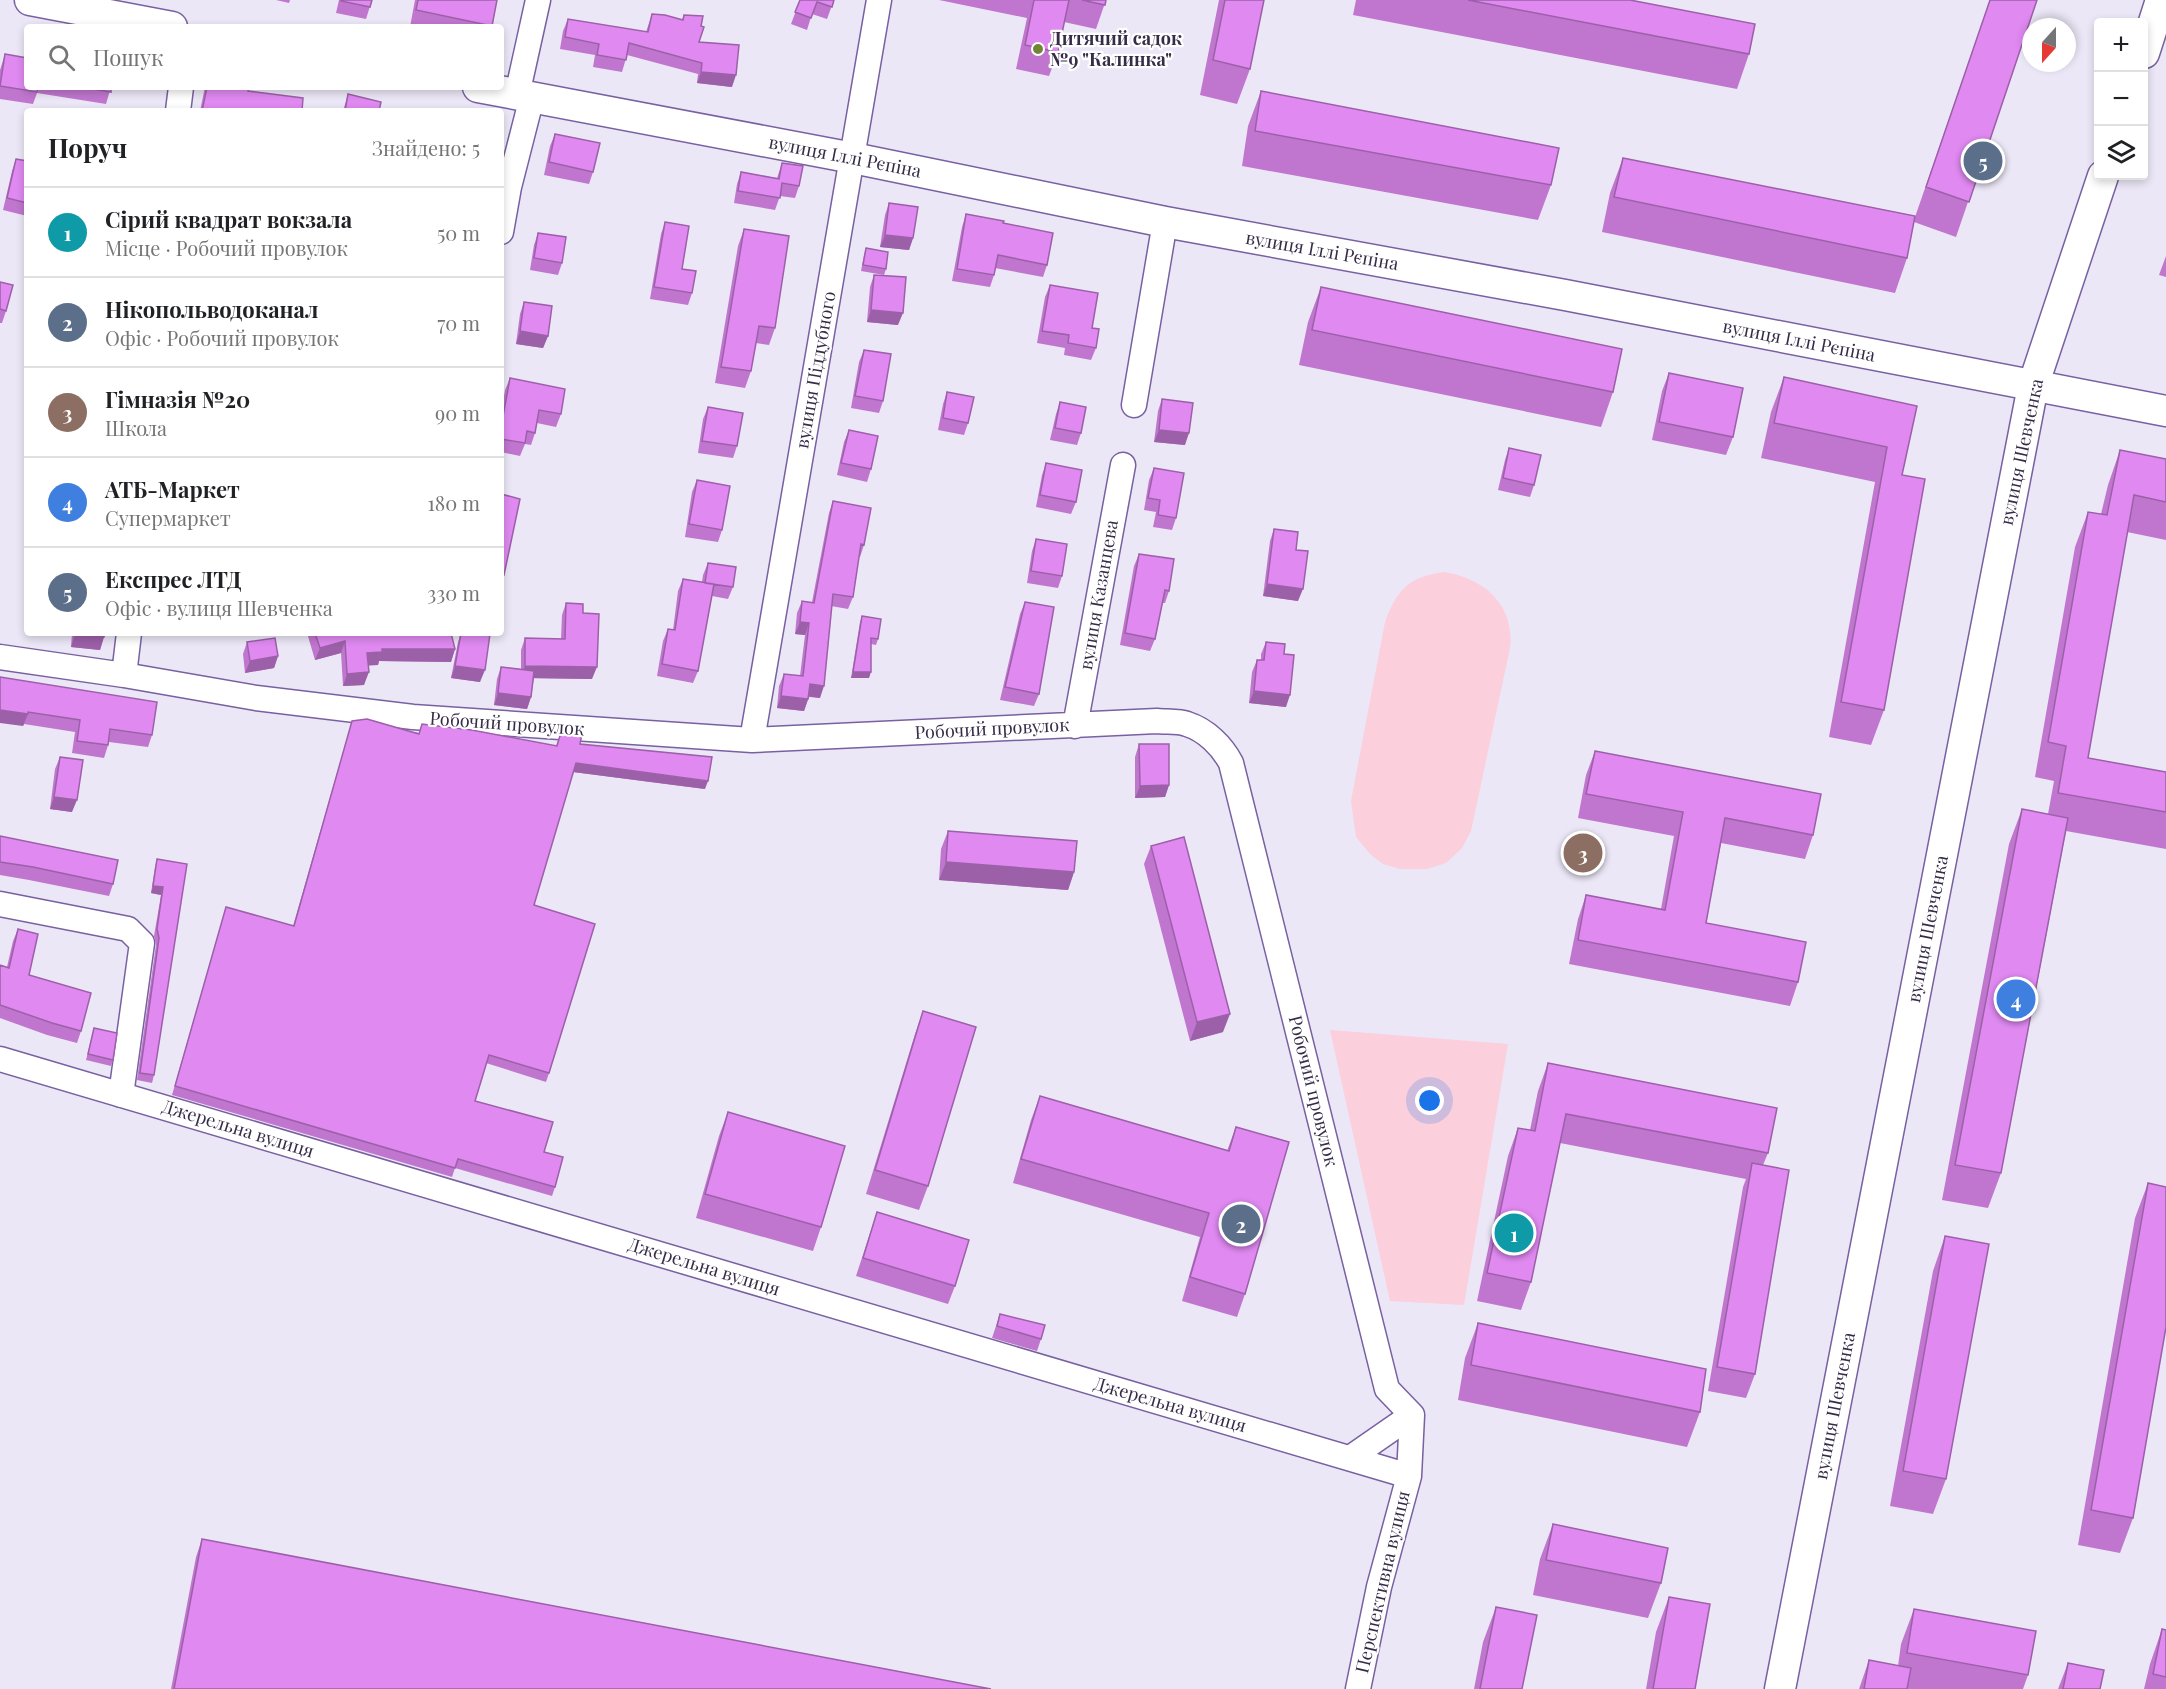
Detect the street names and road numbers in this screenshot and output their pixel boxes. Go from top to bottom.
street label: вулиця Іллі Рєпіна [767,129,924,183]
street label: вулиця Іллі Рєпіна [1244,225,1401,275]
street label: вулиця Піддубного [789,289,841,450]
street label: вулиця Іллі Рєпіна [1721,313,1878,367]
street label: вулиця Шевченка [1994,376,2048,527]
street label: вулиця Казанцева [1073,518,1123,672]
street label: Робочий провулок [429,706,585,740]
street label: Робочий провулок [914,712,1070,744]
street label: вулиця Шевченка [1901,853,1953,1004]
street label: Робочий провулок [1284,1013,1344,1169]
street label: Джерельна вулиця [160,1094,317,1163]
street label: Джерельна вулиця [626,1232,783,1301]
street label: вулиця Шевченка [1808,1330,1860,1481]
street label: Джерельна вулиця [1091,1371,1250,1437]
street label: Перспективна вулиця [1349,1488,1415,1675]

